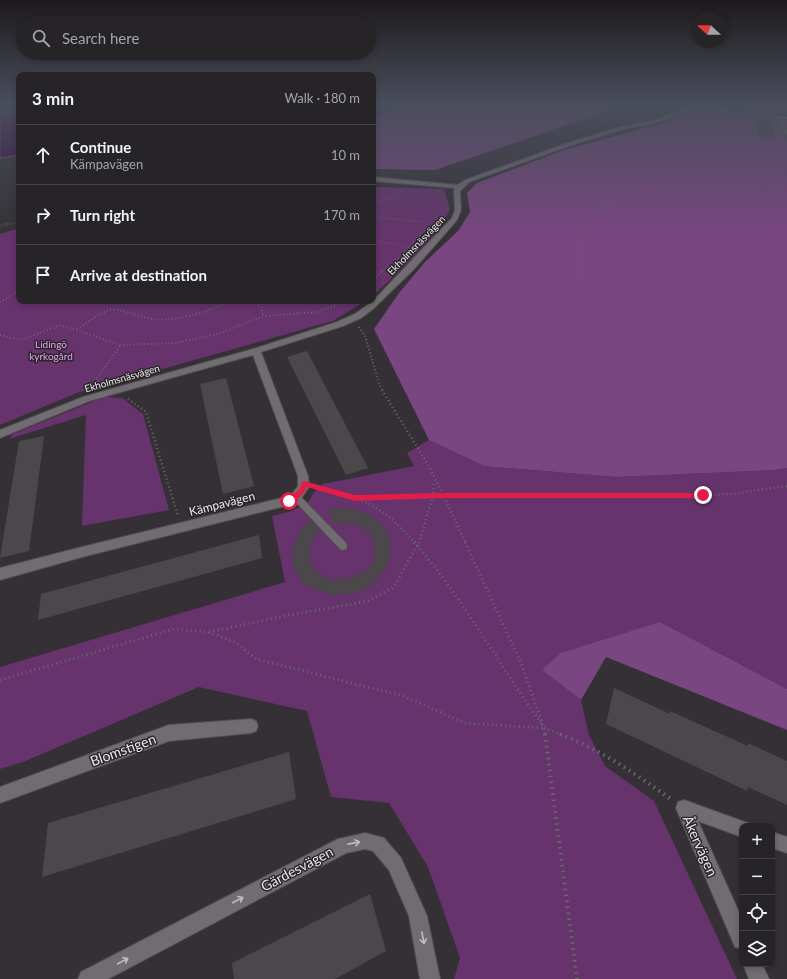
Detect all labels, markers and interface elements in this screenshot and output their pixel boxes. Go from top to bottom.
north arrow [691,12,727,48]
search box [16,16,376,60]
icon: search [30,27,52,49]
text: Search here [62,29,139,47]
text: 3 min [32,88,74,109]
text: Walk · 180 m [284,90,360,106]
text: Continue [70,138,131,156]
icon: ahead [32,144,54,166]
text: 10 m [331,147,360,163]
text: Kämpavägen [70,156,143,172]
icon: right [32,204,54,226]
text: Turn right [70,206,135,224]
text: 170 m [323,207,360,223]
street label: Ekholmsnäsvägen [385,213,447,277]
icon: arrive [32,264,54,286]
text: Arrive at destination [70,266,207,284]
park label: Lidingö kyrkogård [29,338,73,362]
street label: Ekholmsnäsvägen [83,362,161,394]
route end [694,486,712,504]
street label: Kämpavägen [187,488,256,519]
route start [280,492,298,510]
street label: Blomstigen [88,730,158,769]
street label: Åkervägen [679,813,721,879]
map controls [739,823,775,967]
button: + [739,823,775,859]
one-way arrow [347,838,360,846]
street label: Gärdesvägen [258,842,336,895]
button: − [739,859,775,895]
button: locate [739,895,775,931]
one-way arrow [232,896,244,904]
one-way arrow [419,931,427,944]
button: layers [739,931,775,967]
one-way arrow [117,957,129,964]

